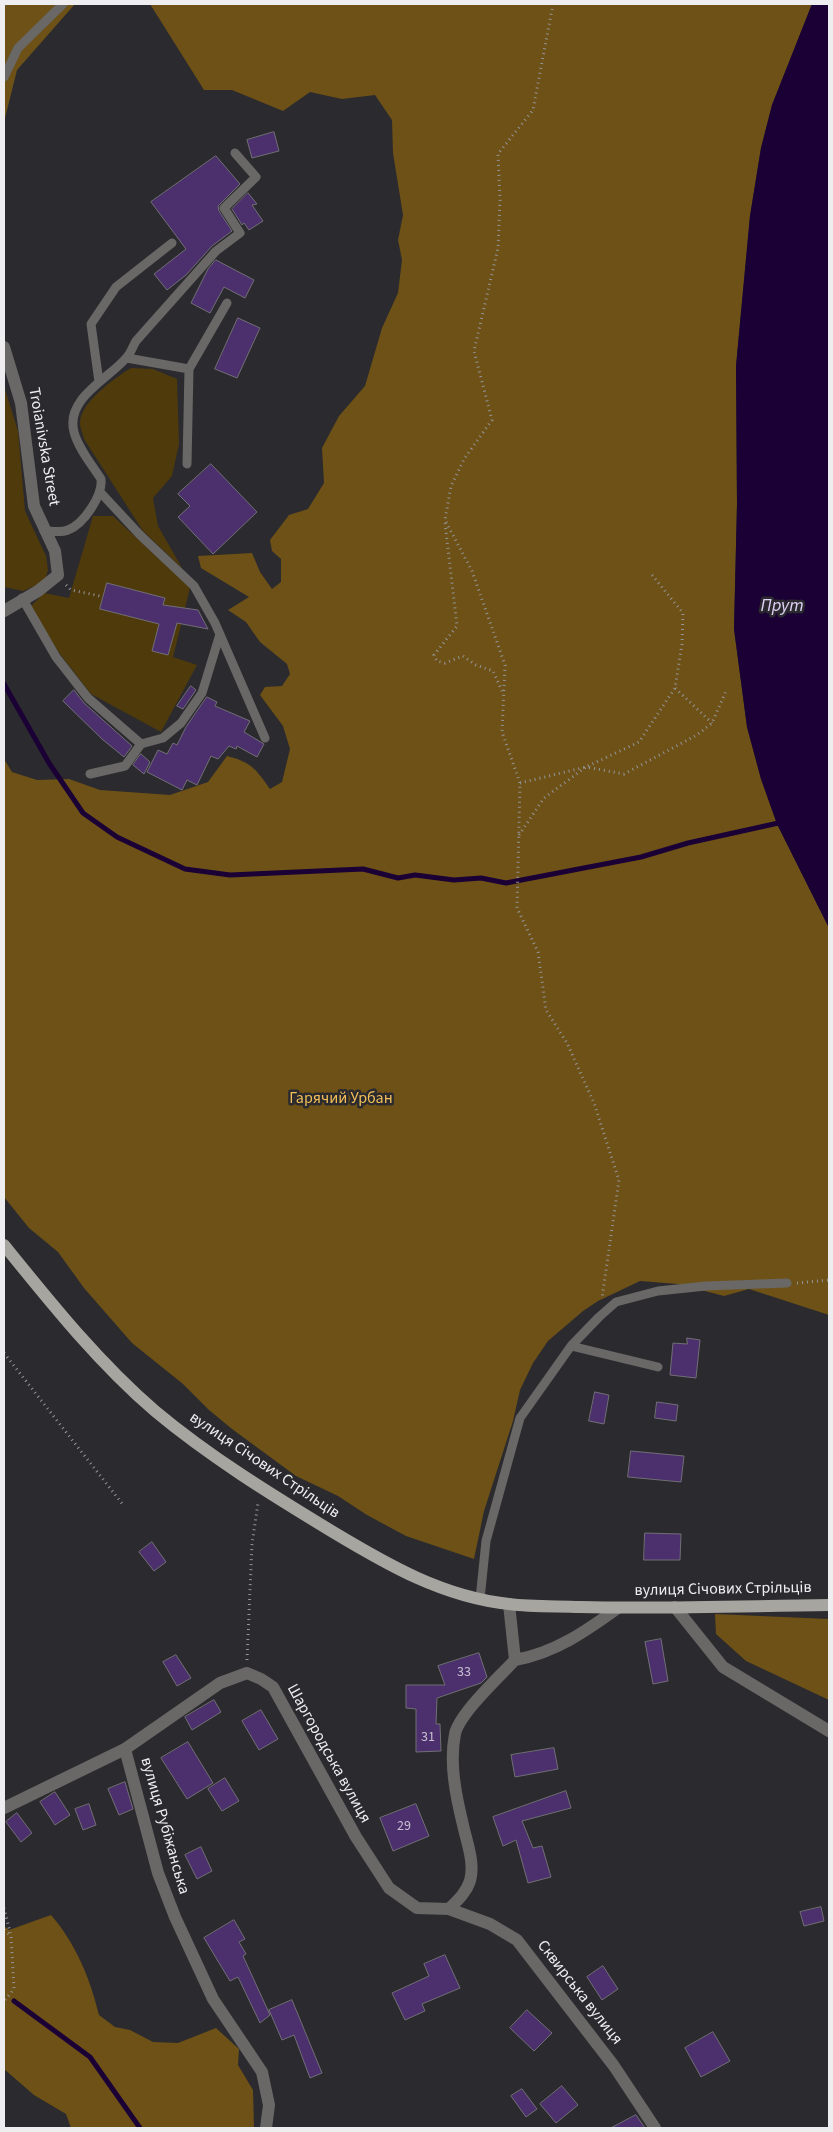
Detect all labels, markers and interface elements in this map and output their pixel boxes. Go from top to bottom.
street label: Troianivska Street [23,386,63,508]
water label: Прут [760,596,804,618]
park label: Гарячий Урбан [289,1089,393,1109]
street label: вулиця Січових Стрільців [185,1409,343,1523]
street label: вулиця Січових Стрільців [634,1579,812,1601]
house number: 33 [457,1665,471,1681]
street label: Шаргородська вулиця [282,1681,374,1827]
house number: 31 [421,1730,435,1746]
street label: вулиця Рубіжанська [135,1755,193,1897]
house number: 29 [397,1819,411,1835]
street label: Сквирська вулиця [532,1937,626,2049]

